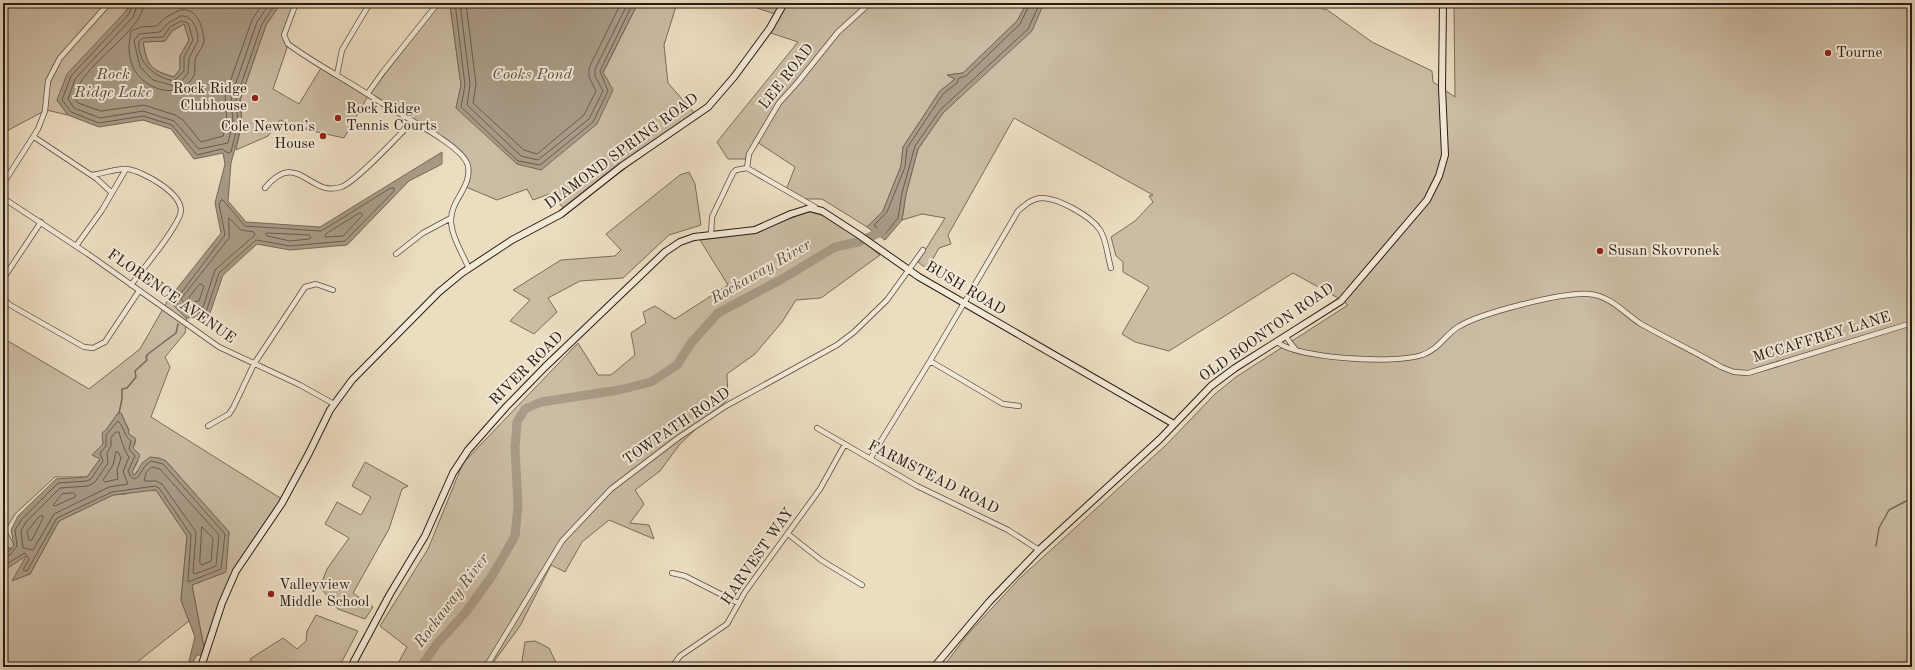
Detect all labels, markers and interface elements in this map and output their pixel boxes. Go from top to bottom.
street label: LEE ROAD [757,41,817,113]
place label: Tourne [1836,46,1882,61]
marker: Tourne [1823,48,1833,58]
water label: Rock Ridge Lake [73,67,152,101]
water label: Cooks Pond [492,67,573,83]
place label: Rock Ridge Clubhouse [173,82,247,114]
street label: DIAMOND SPRING ROAD [542,91,702,213]
marker: Rock Ridge Clubhouse [250,93,260,103]
place label: Rock Ridge Tennis Courts [346,102,437,134]
marker: Rock Ridge Tennis Courts [333,113,343,123]
place label: Cole Newton’s House [221,120,315,152]
marker: Cole Newton’s House [318,131,328,141]
water label: Rockaway River [707,236,815,308]
place label: Susan Skovronek [1608,244,1720,259]
marker: Susan Skovronek [1595,246,1605,256]
street label: FLORENCE AVENUE [104,247,238,347]
street label: BUSH ROAD [922,259,1008,319]
street label: OLD BOONTON ROAD [1197,281,1337,385]
street label: MCCAFFREY LANE [1751,310,1893,366]
street label: RIVER ROAD [487,329,567,409]
street label: TOWPATH ROAD [621,386,733,468]
street label: FARMSTEAD ROAD [865,438,1001,518]
street label: HARVEST WAY [719,506,797,608]
water label: Rockaway River [411,550,493,652]
place label: Valleyview Middle School [279,578,369,610]
marker: Valleyview Middle School [266,589,276,599]

